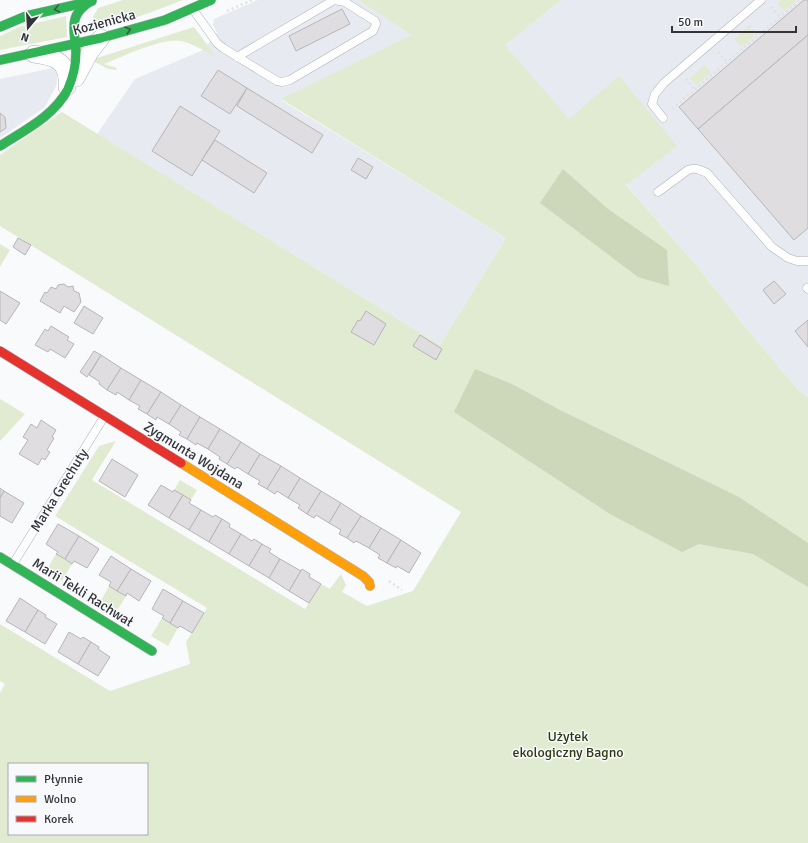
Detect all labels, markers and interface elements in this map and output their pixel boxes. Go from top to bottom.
one-way arrow [54,4,60,12]
street label: Kozienicka [71,6,137,39]
north arrow [8,8,48,48]
scale bar [672,8,796,34]
text: 50 m [678,15,703,30]
one-way arrow [124,27,131,35]
text: N [19,30,31,44]
street label: Zygmunta Wojdana [141,418,247,493]
street label: Marka Grechuty [27,445,92,535]
street label: Marii Tekli Rachwał [29,554,137,631]
park label: Użytek ekologiczny Bagno [512,728,624,761]
legend [8,763,148,835]
text: Płynnie [44,772,83,787]
text: Wolno [44,792,76,807]
text: Korek [44,812,73,827]

